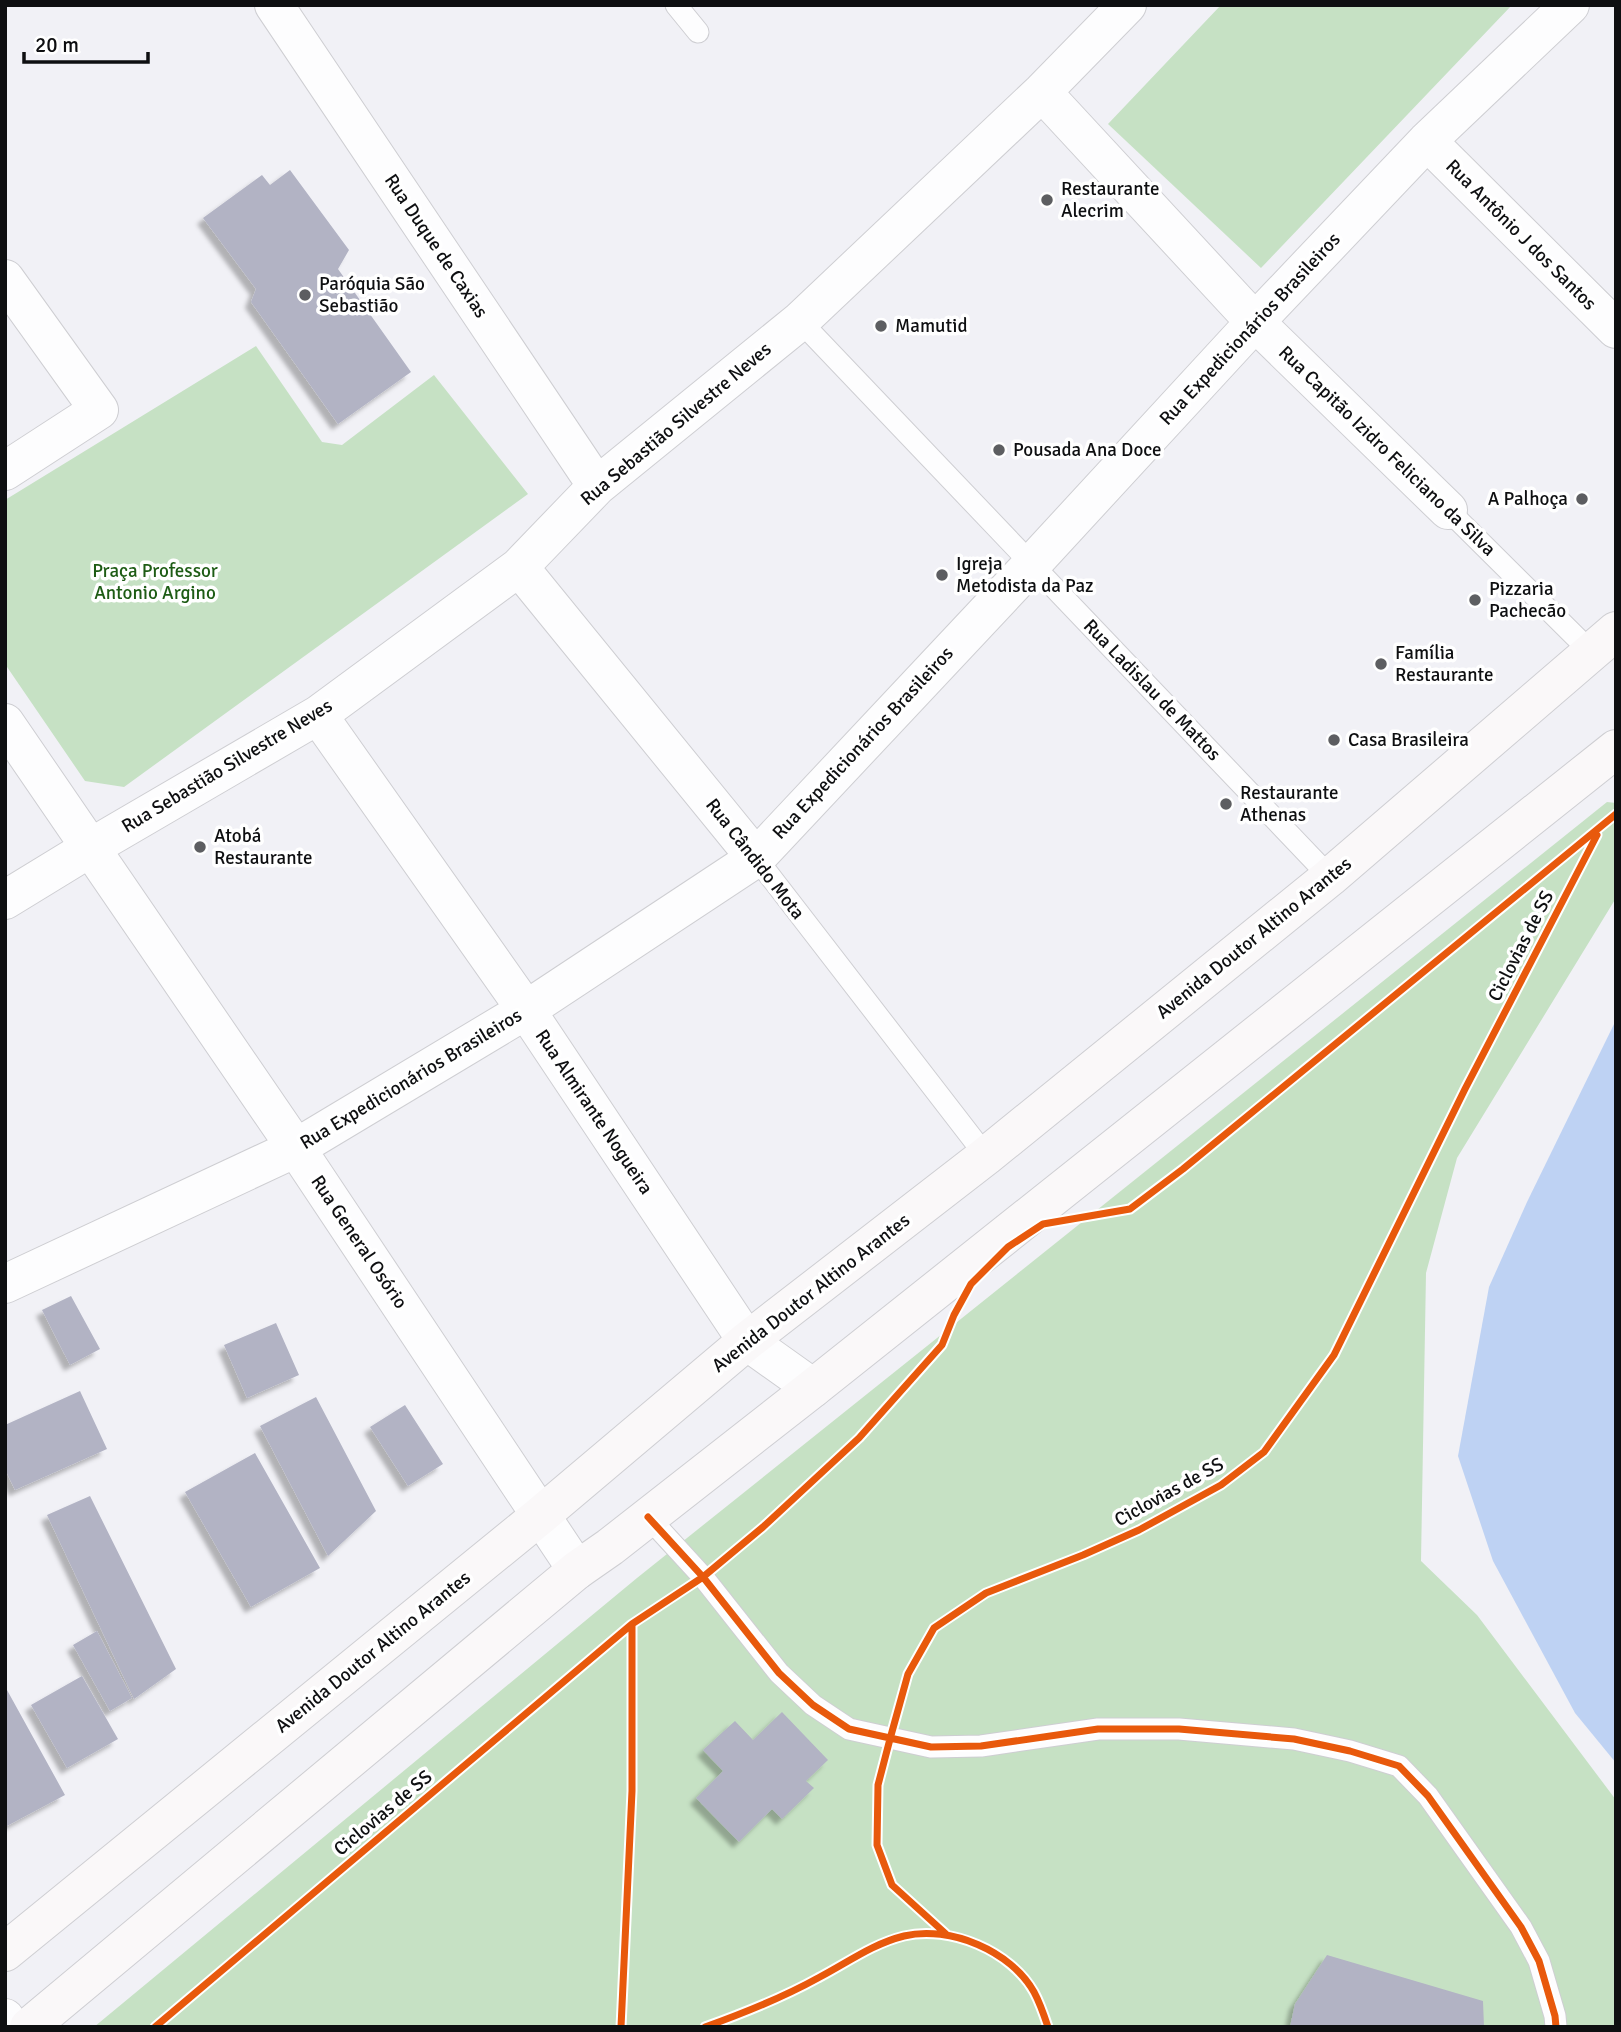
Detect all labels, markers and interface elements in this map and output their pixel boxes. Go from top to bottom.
scale bar [24,21,149,65]
text: 20 m [35,32,79,58]
street label: Rua Antônio J dos Santos [1441,155,1601,315]
street label: Rua Duque de Caxias [379,169,493,323]
place label: Restaurante Alecrim [1061,177,1160,223]
marker: Restaurante Alecrim [1039,192,1055,208]
street label: Rua Expedicionários Brasileiros [1154,228,1346,430]
place label: Paróquia São Sebastião [319,272,425,318]
marker: Paróquia São Sebastião [297,287,313,303]
place label: Mamutid [895,314,968,338]
marker: Mamutid [873,318,889,334]
street label: Rua Sebastião Silvestre Neves [576,337,776,511]
street label: Rua Capitão Izidro Feliciano da Silva [1273,341,1501,561]
place label: Pousada Ana Doce [1013,438,1162,462]
marker: Pousada Ana Doce [991,442,1007,458]
place label: A Palhoça [1488,487,1568,511]
marker: A Palhoça [1574,491,1590,507]
place label: Igreja Metodista da Paz [956,552,1094,598]
park label: Praça Professor Antonio Argino [92,559,218,605]
marker: Igreja Metodista da Paz [934,567,950,583]
place label: Pizzaria Pachecão [1489,577,1566,623]
marker: Pizzaria Pachecão [1467,592,1483,608]
street label: Rua Ladislau de Mattos [1078,614,1226,766]
place label: Família Restaurante [1395,641,1494,687]
street label: Rua Expedicionários Brasileiros [767,642,959,844]
marker: Família Restaurante [1373,656,1389,672]
street label: Rua Sebastião Silvestre Neves [117,694,337,838]
place label: Casa Brasileira [1348,728,1469,752]
marker: Casa Brasileira [1326,732,1342,748]
place label: Restaurante Athenas [1240,781,1339,827]
street label: Rua Cândido Mota [700,794,810,924]
marker: Restaurante Athenas [1218,796,1234,812]
place label: Atobá Restaurante [214,824,313,870]
marker: Atobá Restaurante [192,839,208,855]
street label: Avenida Doutor Altino Arantes [1151,852,1357,1024]
street label: Ciclovias de SS [1483,887,1559,1005]
street label: Rua Expedicionários Brasileiros [296,1003,526,1155]
street label: Rua Almirante Nogueira [530,1025,658,1199]
street label: Rua General Osório [305,1171,413,1314]
street label: Avenida Doutor Altino Arantes [707,1208,915,1378]
street label: Ciclovias de SS [1110,1452,1228,1532]
street label: Avenida Doutor Altino Arantes [270,1566,476,1738]
street label: Ciclovias de SS [329,1765,437,1861]

